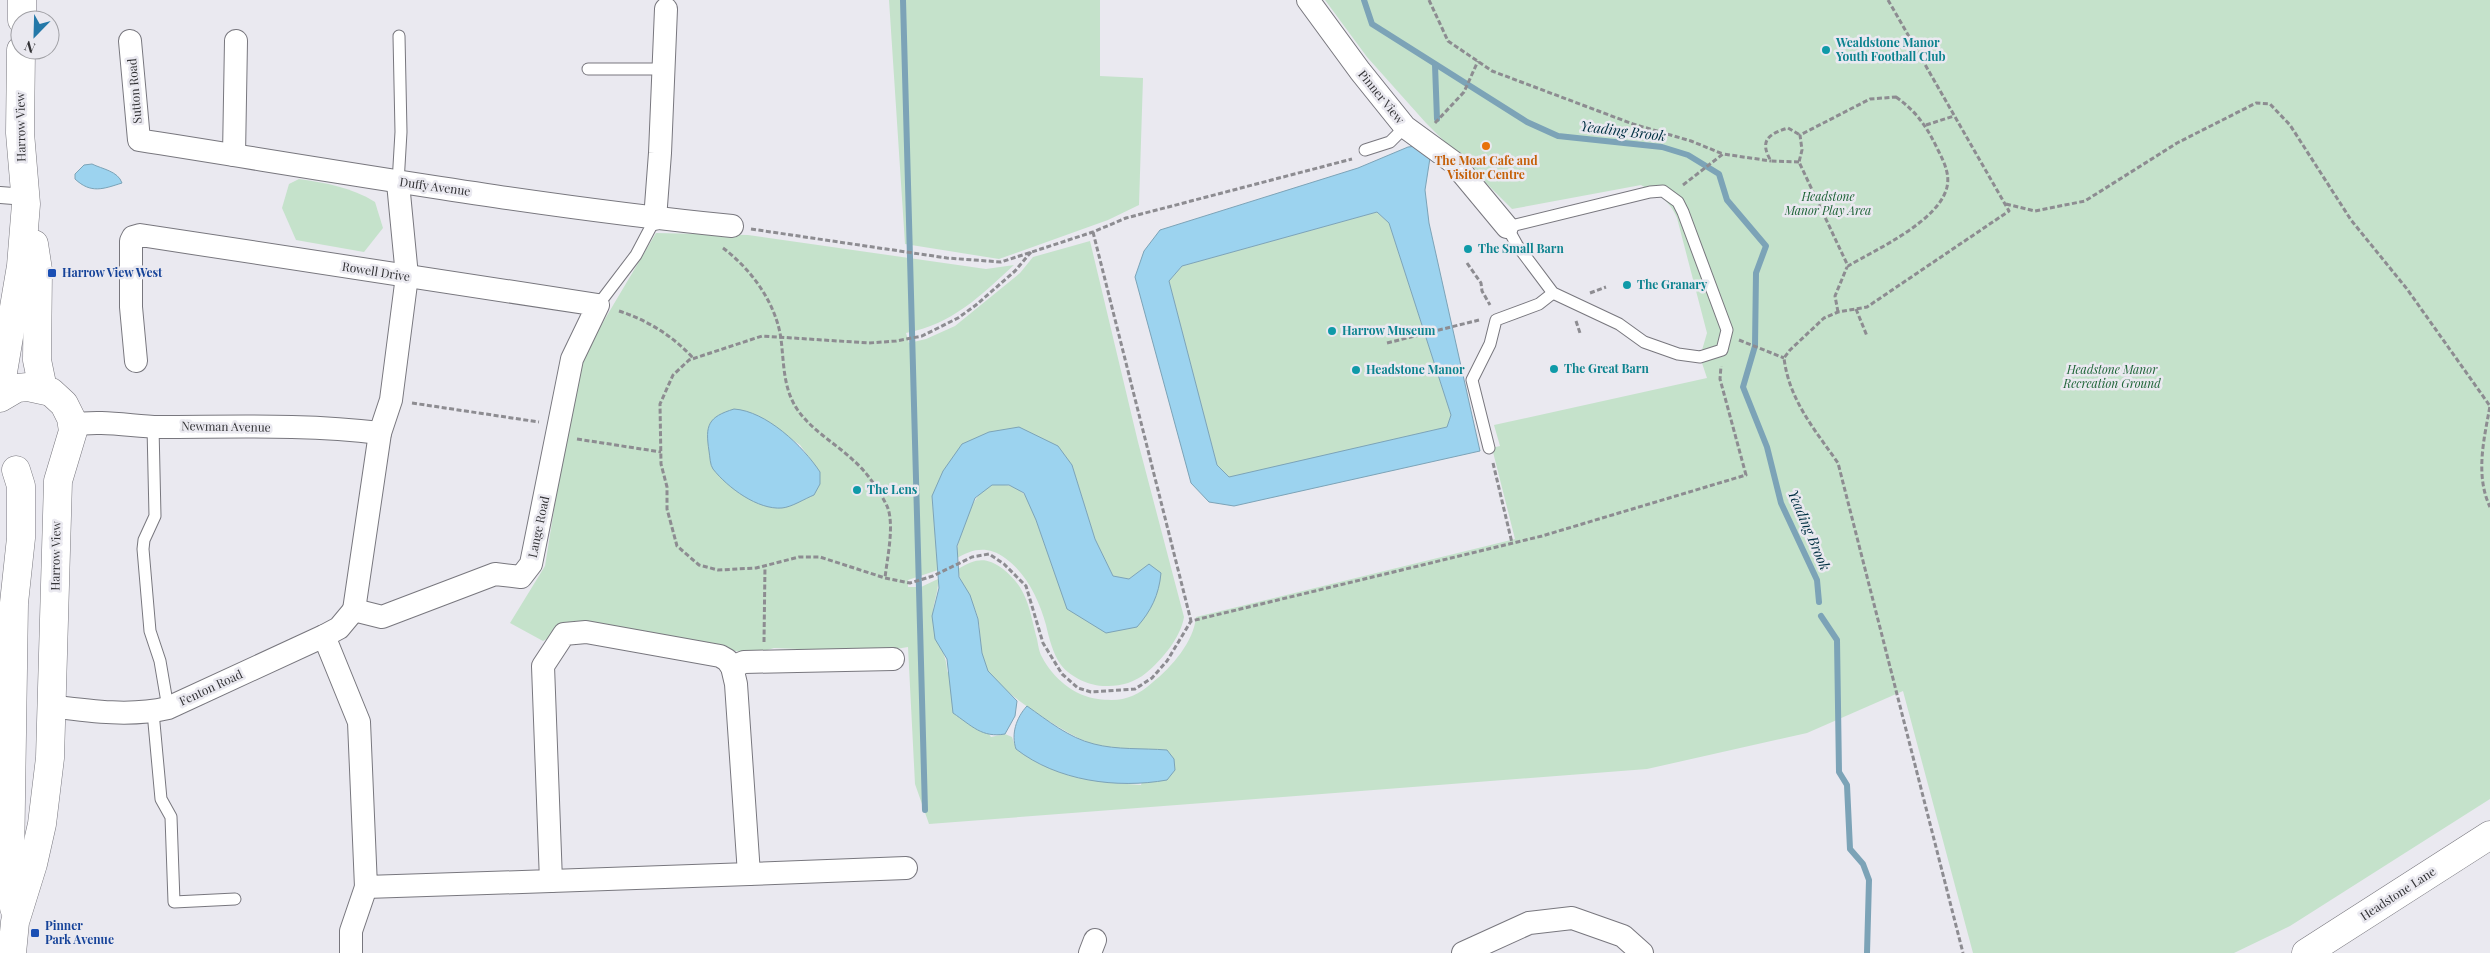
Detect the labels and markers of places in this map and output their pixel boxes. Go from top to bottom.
place label: Wealdstone Manor Youth Football Club [1835,34,1946,64]
marker: Wealdstone Manor Youth Football Club [1820,44,1832,56]
marker: The Moat Cafe and Visitor Centre [1480,140,1492,152]
place label: The Moat Cafe and Visitor Centre [1434,152,1538,182]
place label: The Small Barn [1478,240,1564,256]
marker: The Small Barn [1462,243,1474,255]
place label: Harrow View West [62,264,163,280]
marker: Harrow View West [46,267,58,279]
place label: The Granary [1637,276,1708,292]
marker: The Granary [1621,279,1633,291]
place label: Harrow Museum [1342,322,1435,338]
marker: Harrow Museum [1326,325,1338,337]
place label: The Great Barn [1564,360,1649,376]
place label: Headstone Manor [1366,361,1465,377]
marker: The Great Barn [1548,363,1560,375]
marker: Headstone Manor [1350,364,1362,376]
place label: The Lens [867,481,918,497]
marker: The Lens [851,484,863,496]
place label: Pinner Park Avenue [45,917,114,947]
marker: Pinner Park Avenue [29,927,41,939]

